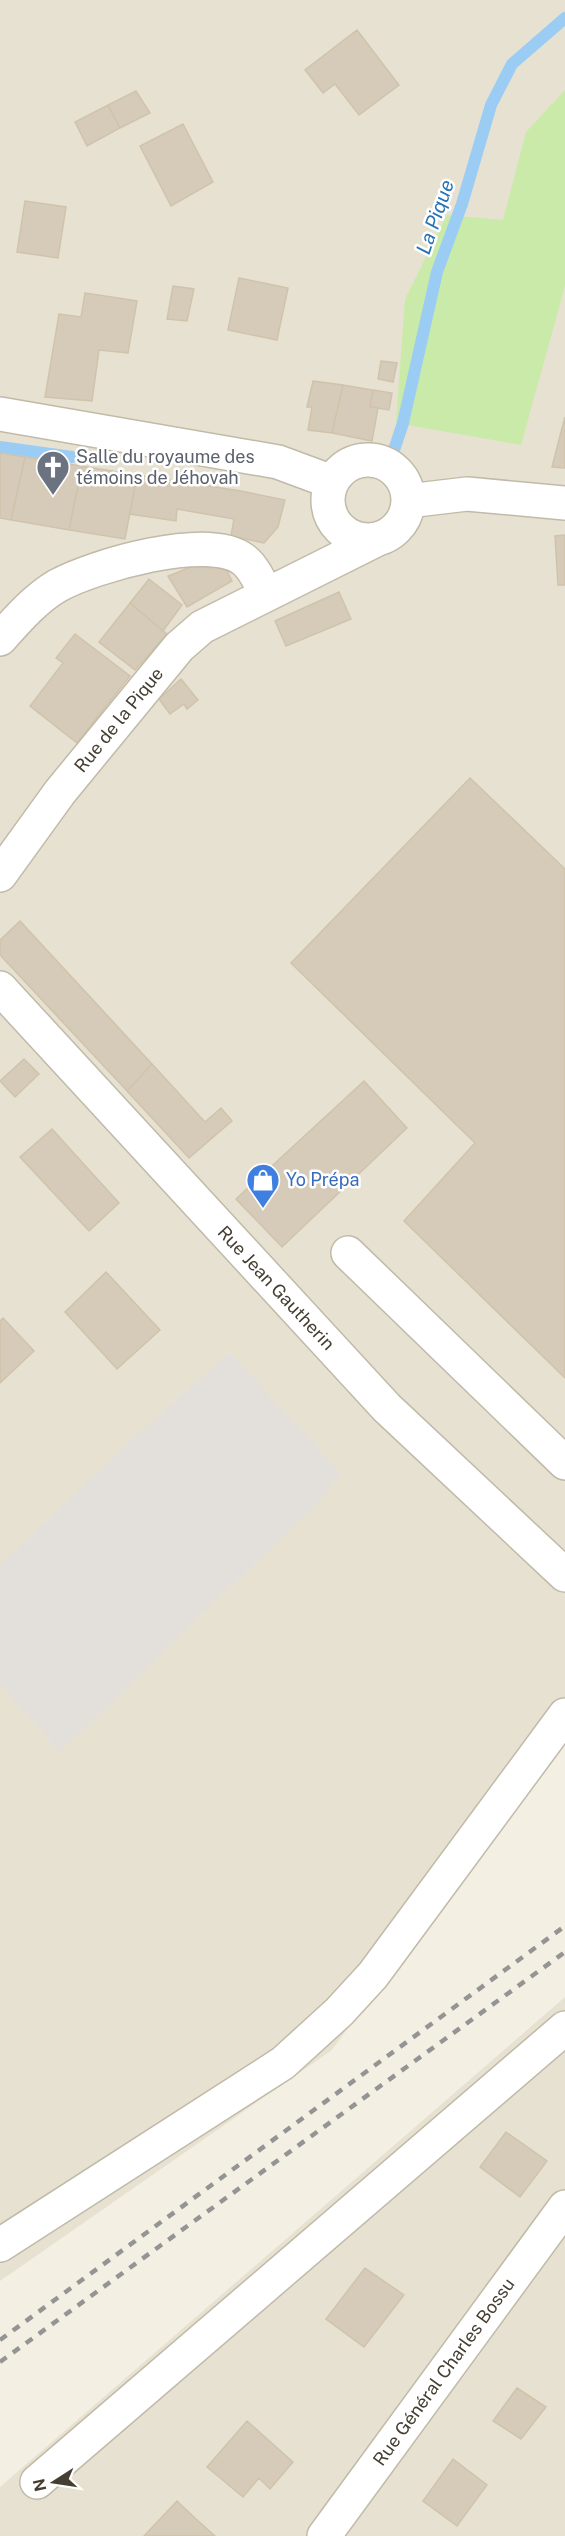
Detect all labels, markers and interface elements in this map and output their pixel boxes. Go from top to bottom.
water label: La Pique [411,177,459,257]
place label: Salle du royaume des témoins de Jéhovah [76,446,255,488]
church icon: Salle du royaume des témoins de Jéhovah [35,449,71,496]
street label: Rue de la Pique [70,663,167,776]
shop icon: Yo Prépa [245,1162,281,1209]
place label: Yo Prépa [286,1169,359,1190]
street label: Rue Jean Gautherin [213,1221,339,1354]
street label: Rue Général Charles Bossu [369,2274,519,2470]
north arrow [24,2452,84,2512]
text: N [29,2477,50,2493]

